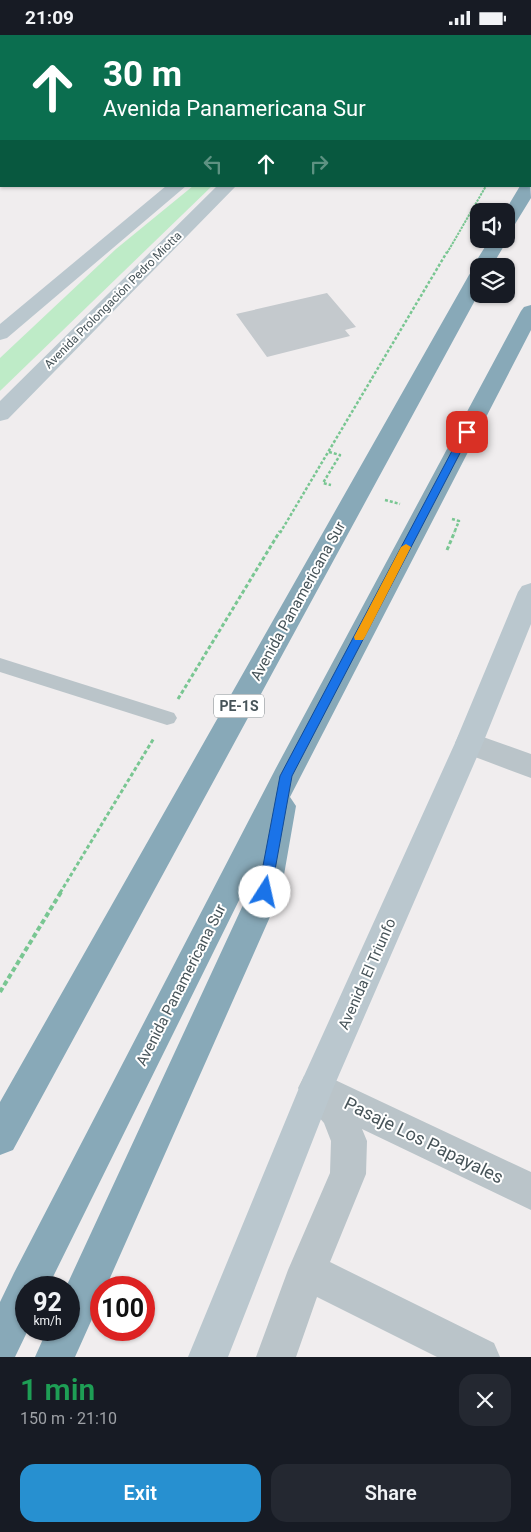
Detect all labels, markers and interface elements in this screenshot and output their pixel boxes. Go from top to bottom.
text: 21:09 [25,6,74,29]
text: 30 m [103,54,182,95]
icon: ahead [20,55,85,120]
text: Avenida Panamericana Sur [103,96,366,121]
icon: left [199,150,227,178]
icon: ahead [252,150,280,178]
icon: right [305,150,333,178]
map controls [470,203,515,303]
button: sound [470,203,515,248]
street label: Avenida Prolongación Pedro Miotta [42,229,184,371]
button: layers [470,258,515,303]
pin [446,411,488,453]
icon: arrive [453,418,481,446]
street label: Avenida Panamericana Sur [247,518,349,684]
road number: PE-1S [214,694,264,717]
position arrow [238,865,290,917]
street label: Avenida Panamericana Sur [132,901,230,1069]
street label: Avenida El Triunfo [334,916,400,1032]
street label: Pasaje Los Papayales [341,1092,507,1188]
speed limit sign: 100 [90,1276,155,1341]
text: 92 [33,1288,62,1317]
text: km/h [33,1314,62,1328]
text: 1 min [20,1372,95,1407]
button: close [459,1374,511,1426]
text: 150 m · 21:10 [20,1409,117,1428]
button: Exit [20,1464,261,1522]
button: Share [271,1464,511,1522]

